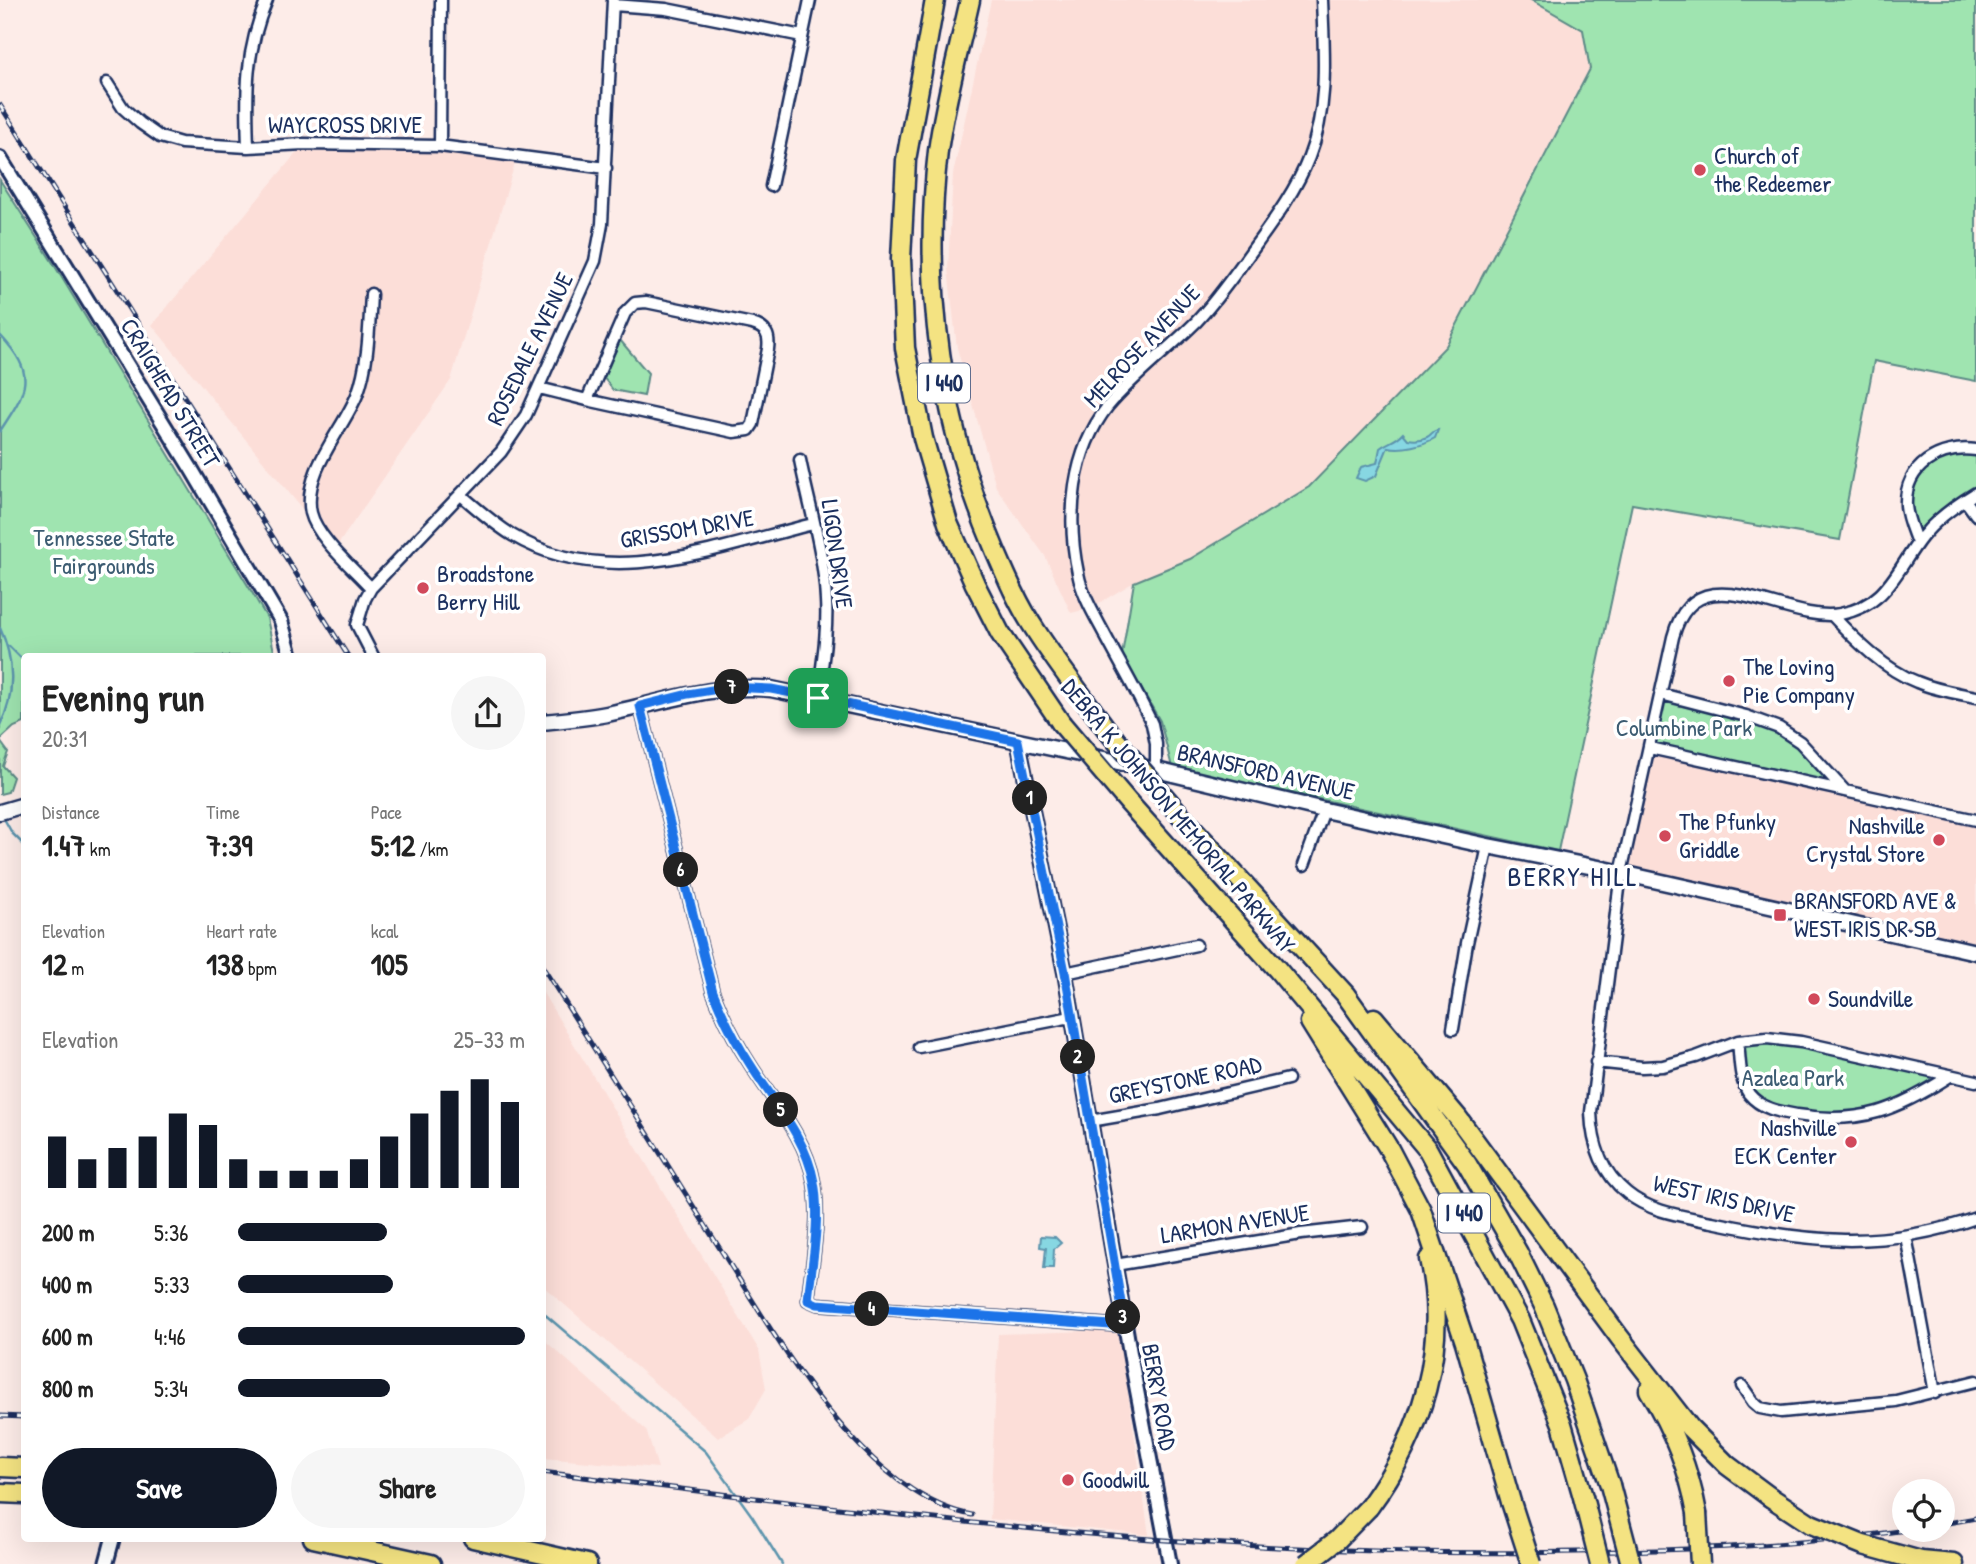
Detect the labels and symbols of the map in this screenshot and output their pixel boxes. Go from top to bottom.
street label: WAYCROSS DRIVE [268,108,422,140]
place label: Church of the Redeemer [1714,139,1831,199]
marker: Church of the Redeemer [1692,162,1708,178]
street label: ROSEDALE AVENUE [478,266,580,430]
street label: MELROSE AVENUE [1076,276,1207,414]
street label: CRAIGHEAD STREET [114,312,228,474]
road number: I 440 [918,364,970,402]
street label: LIGON DRIVE [815,497,862,611]
street label: GRISSOM DRIVE [617,500,757,556]
park label: Tennessee State Fairgrounds [33,521,175,581]
place label: Broadstone Berry Hill [437,557,535,617]
marker: Broadstone Berry Hill [415,580,431,596]
place label: The Loving Pie Company [1743,650,1855,710]
pin [788,668,848,728]
pin: 7 [714,670,750,704]
street label: DEBRA K JOHNSON MEMORIAL PARKWAY [1055,672,1303,959]
marker: The Loving Pie Company [1721,673,1737,689]
park label: Columbine Park [1616,711,1752,743]
street label: BRANSFORD AVENUE [1174,735,1358,807]
pin: 1 [1012,780,1048,816]
place label: The Pfunky Griddle [1679,805,1776,865]
place label: Nashville Crystal Store [1806,809,1925,869]
marker: The Pfunky Griddle [1657,828,1673,844]
marker: Nashville Crystal Store [1931,832,1947,848]
pin: 6 [664,852,698,888]
district label: BERRY HILL [1507,857,1639,895]
place label: BRANSFORD AVE & WEST IRIS DR SB [1794,884,1957,944]
marker: BRANSFORD AVE & WEST IRIS DR SB [1772,907,1788,923]
place label: Soundville [1828,982,1914,1014]
marker: Soundville [1806,991,1822,1007]
pin: 2 [1060,1040,1096,1074]
street label: GREYSTONE ROAD [1105,1047,1265,1111]
park label: Azalea Park [1742,1061,1844,1093]
pin: 5 [764,1092,798,1128]
place label: Nashville ECK Center [1735,1111,1837,1171]
marker: Nashville ECK Center [1843,1134,1859,1150]
street label: WEST IRIS DRIVE [1651,1166,1798,1230]
road number: I 440 [1438,1194,1490,1232]
street label: LARMON AVENUE [1158,1195,1312,1251]
pin: 4 [854,1292,890,1326]
pin: 3 [1106,1300,1140,1334]
street label: BERRY ROAD [1135,1341,1185,1453]
place label: Goodwill [1082,1463,1150,1495]
marker: Goodwill [1060,1472,1076,1488]

